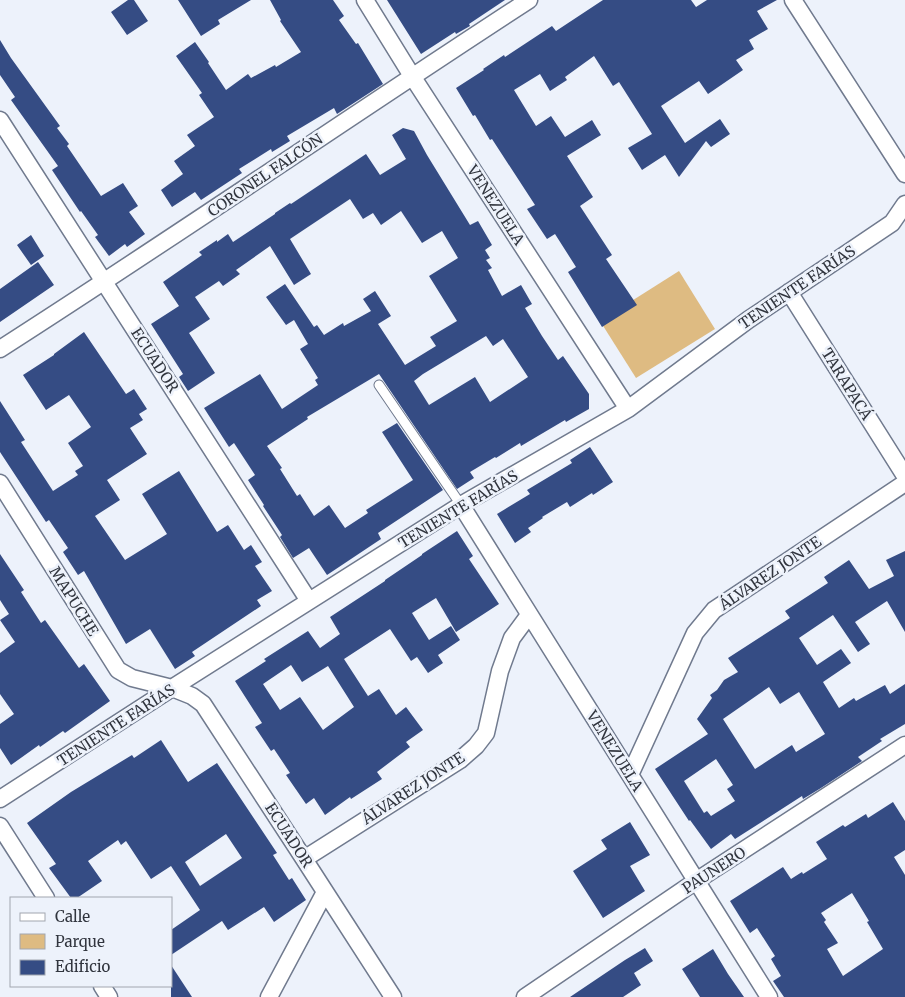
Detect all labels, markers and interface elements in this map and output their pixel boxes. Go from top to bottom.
street label: CORONEL FALCÓN [203,128,327,221]
street label: VENEZUELA [462,161,529,249]
street label: TENIENTE FARÍAS [735,240,859,333]
street label: ECUADOR [127,324,183,396]
street label: TARAPACÁ [818,344,878,424]
street label: TENIENTE FARÍAS [394,465,521,552]
street label: ÁLVAREZ JONTE [714,531,825,615]
street label: MAPUCHE [45,563,103,640]
street label: TENIENTE FARÍAS [53,679,178,770]
street label: VENEZUELA [582,706,648,795]
street label: ÁLVAREZ JONTE [357,747,468,829]
street label: ECUADOR [261,799,317,871]
street label: PAUNERO [679,842,749,898]
legend [10,897,172,987]
text: Calle [55,907,90,926]
text: Parque [55,932,105,951]
text: Edificio [55,957,111,976]

